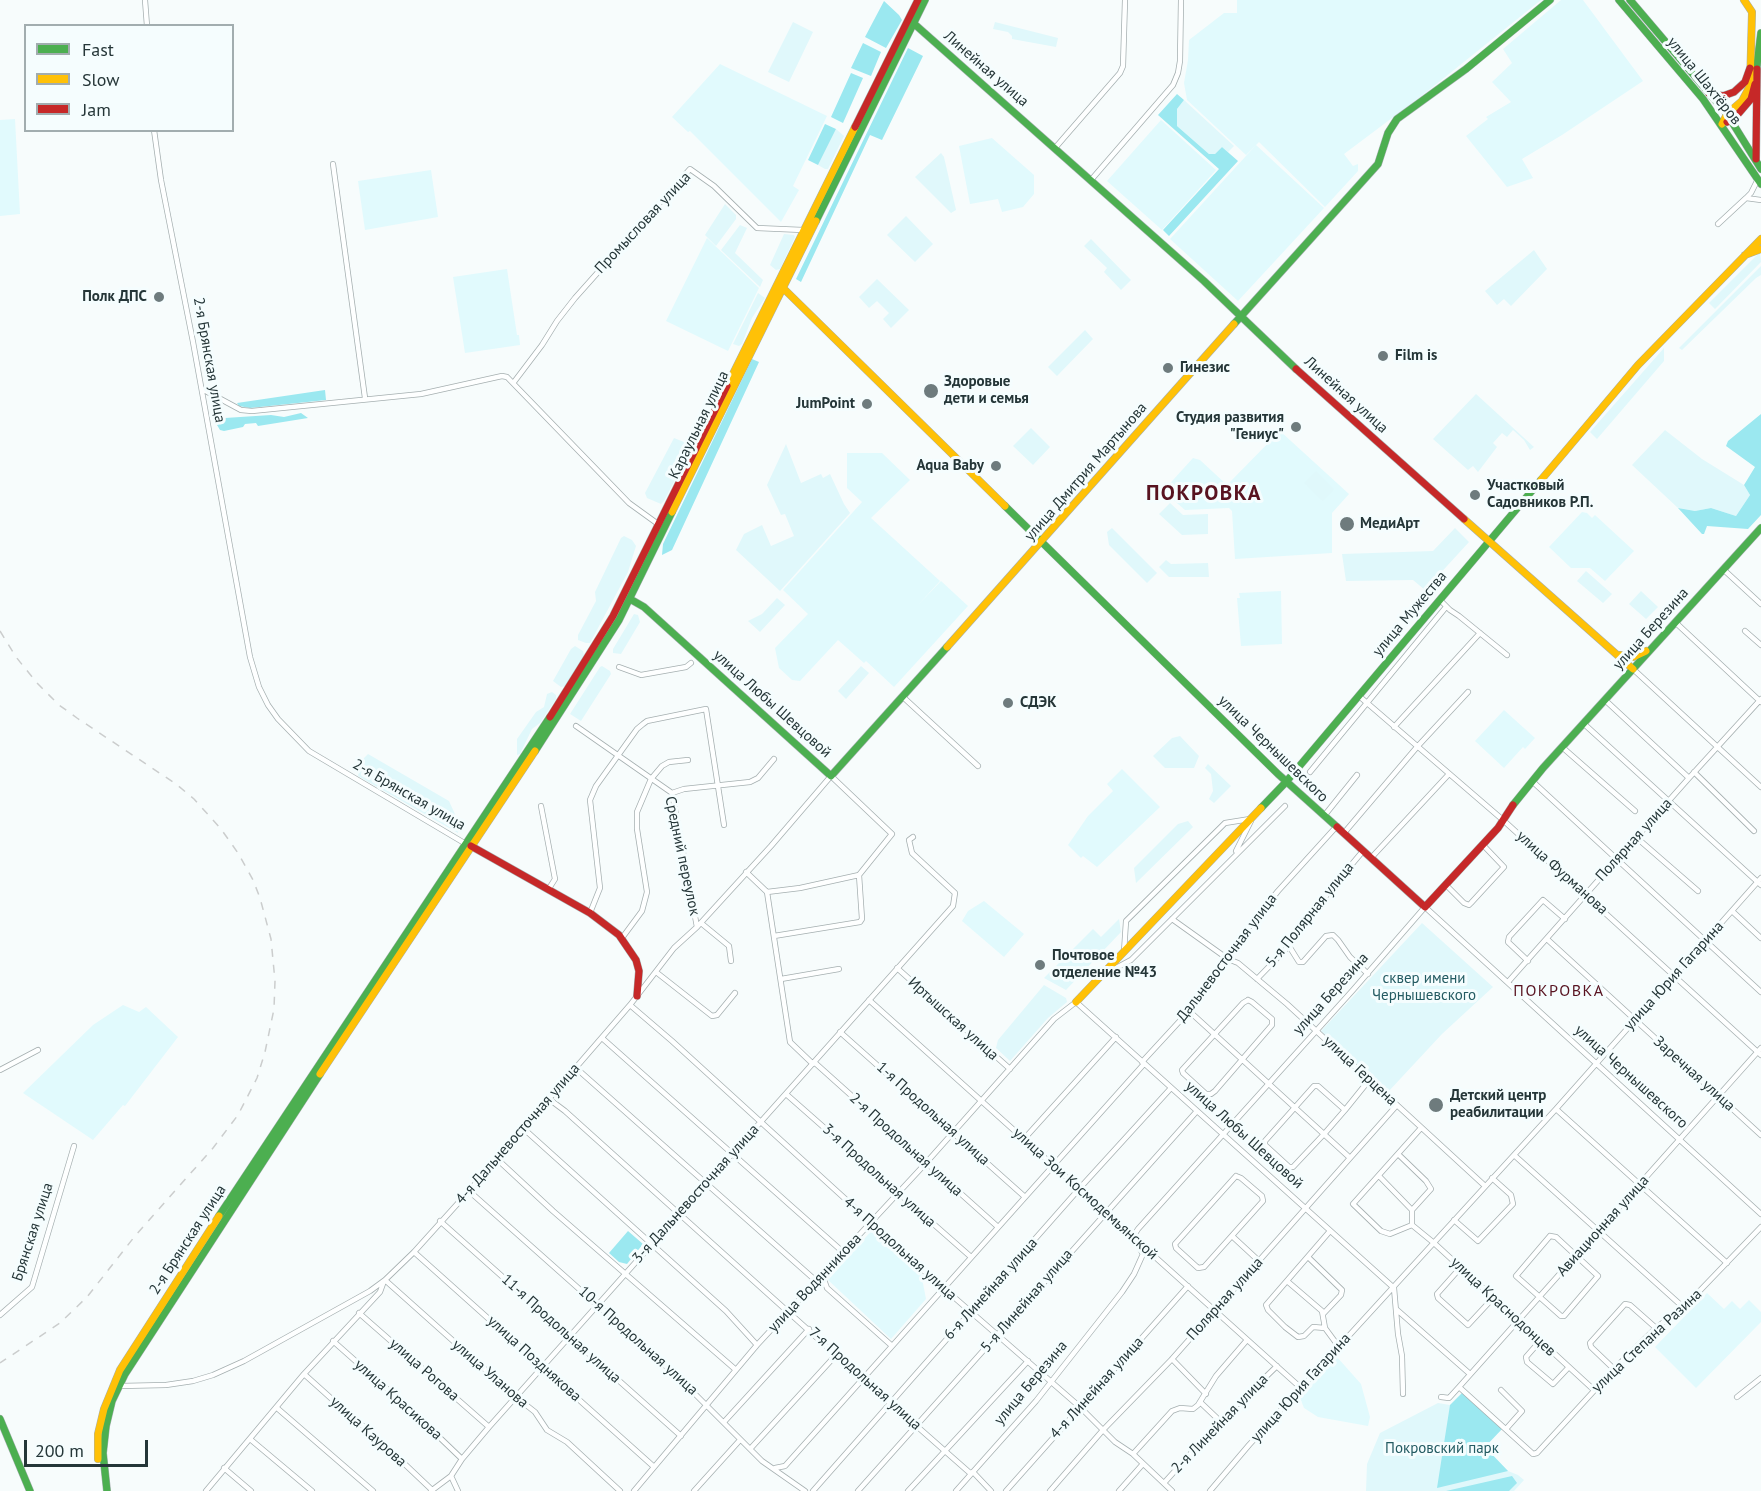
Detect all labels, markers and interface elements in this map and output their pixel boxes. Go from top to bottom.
legend [24,24,234,132]
street label: Линейная улица [940,27,1032,111]
street label: улица Шахтёров [1663,34,1745,128]
text: Fast [82,38,114,61]
text: Slow [82,68,120,91]
text: Jam [82,98,111,121]
street label: Промысловая улица [591,169,695,277]
place label: Полк ДПС [82,288,147,306]
marker: Полк ДПС [152,290,166,304]
street label: 2-я Брянская улица [189,296,229,424]
place label: Film is [1395,347,1437,365]
marker: Film is [1376,349,1390,363]
street label: Линейная улица [1300,353,1392,437]
place label: Гинезис [1180,359,1230,377]
marker: Гинезис [1161,361,1175,375]
street label: Караульная улица [665,368,733,482]
place label: Здоровые дети и семья [944,373,1029,408]
marker: Здоровые дети и семья [922,382,940,400]
place label: JumPoint [796,395,855,413]
marker: JumPoint [860,397,874,411]
street label: улица Дмитрия Мартынова [1021,399,1151,545]
place label: Студия развития "Гениус" [1176,409,1284,444]
marker: Студия развития "Гениус" [1289,420,1303,434]
place label: Aqua Baby [917,457,984,475]
marker: Aqua Baby [989,459,1003,473]
place label: Участковый Садовников Р.П. [1487,477,1593,512]
district label: ПОКРОВКА [1146,481,1262,507]
marker: Участковый Садовников Р.П. [1468,488,1482,502]
marker: МедиАрт [1338,515,1356,533]
place label: МедиАрт [1360,515,1419,533]
street label: улица Мужества [1369,568,1451,660]
street label: улица Березина [1609,584,1693,674]
street label: улица Любы Шевцовой [709,646,835,762]
street label: улица Чернышевского [1214,692,1332,806]
place label: СДЭК [1020,694,1056,712]
marker: СДЭК [1001,696,1015,710]
street label: 2-я Брянская улица [350,755,468,835]
street label: Средний переулок [661,795,703,917]
street label: Полярная улица [1592,795,1676,885]
street label: улица Фурманова [1513,827,1611,919]
street label: 5-я Полярная улица [1262,859,1358,971]
street label: Дальневосточная улица [1173,890,1281,1026]
street label: улица Юрия Гагарина [1620,918,1728,1034]
place label: Почтовое отделение №43 [1052,947,1157,982]
street label: улица Березина [1289,949,1373,1039]
marker: Почтовое отделение №43 [1033,958,1047,972]
park label: сквер имени Чернышевского [1372,970,1476,1005]
street label: Иртышская улица [904,974,1002,1064]
district label: ПОКРОВКА [1513,981,1605,1001]
street label: улица Чернышевского [1571,1021,1691,1133]
street label: улица Герцена [1319,1032,1401,1110]
street label: Заречная улица [1650,1033,1738,1115]
street label: 1-я Продольная улица [873,1058,993,1170]
street label: 4-я Дальневосточная улица [452,1060,584,1208]
street label: улица Любы Шевцовой [1181,1077,1307,1193]
place label: Детский центр реабилитации [1450,1087,1546,1122]
street label: 2-я Продольная улица [846,1089,966,1201]
marker: Детский центр реабилитации [1427,1096,1445,1114]
street label: 3-я Продольная улица [819,1120,939,1232]
street label: 3-я Дальневосточная улица [629,1121,763,1267]
street label: улица Зои Космодемьянской [1009,1124,1161,1264]
street label: Авиационная улица [1553,1172,1653,1280]
street label: Брянская улица [9,1181,57,1283]
street label: 2-я Брянская улица [146,1182,230,1298]
street label: 4-я Продольная улица [840,1193,960,1305]
street label: улица Водянникова [765,1230,865,1336]
street label: 6-я Линейная улица [940,1234,1042,1344]
street label: 5-я Линейная улица [977,1246,1077,1356]
street label: Полярная улица [1183,1254,1267,1344]
street label: улица Краснодонцев [1447,1254,1559,1360]
street label: 11-я Продольная улица [498,1271,624,1387]
street label: 10-я Продольная улица [575,1283,701,1399]
street label: улица Степана Разина [1588,1285,1706,1397]
street label: улица Позднякова [483,1312,585,1406]
street label: 7-я Продольная улица [805,1324,925,1434]
street label: улица Юрия Гагарина [1247,1330,1355,1446]
street label: 4-я Линейная улица [1046,1333,1148,1443]
street label: улица Рогова [386,1335,462,1405]
street label: улица Уланова [448,1336,532,1412]
street label: улица Березина [991,1337,1071,1429]
street label: улица Красикова [350,1356,446,1444]
street label: 2-я Линейная улица [1168,1371,1272,1477]
street label: улица Каурова [326,1393,410,1471]
scale bar [27,1428,152,1466]
text: 200 m [35,1439,84,1462]
park label: Покровский парк [1385,1440,1499,1458]

